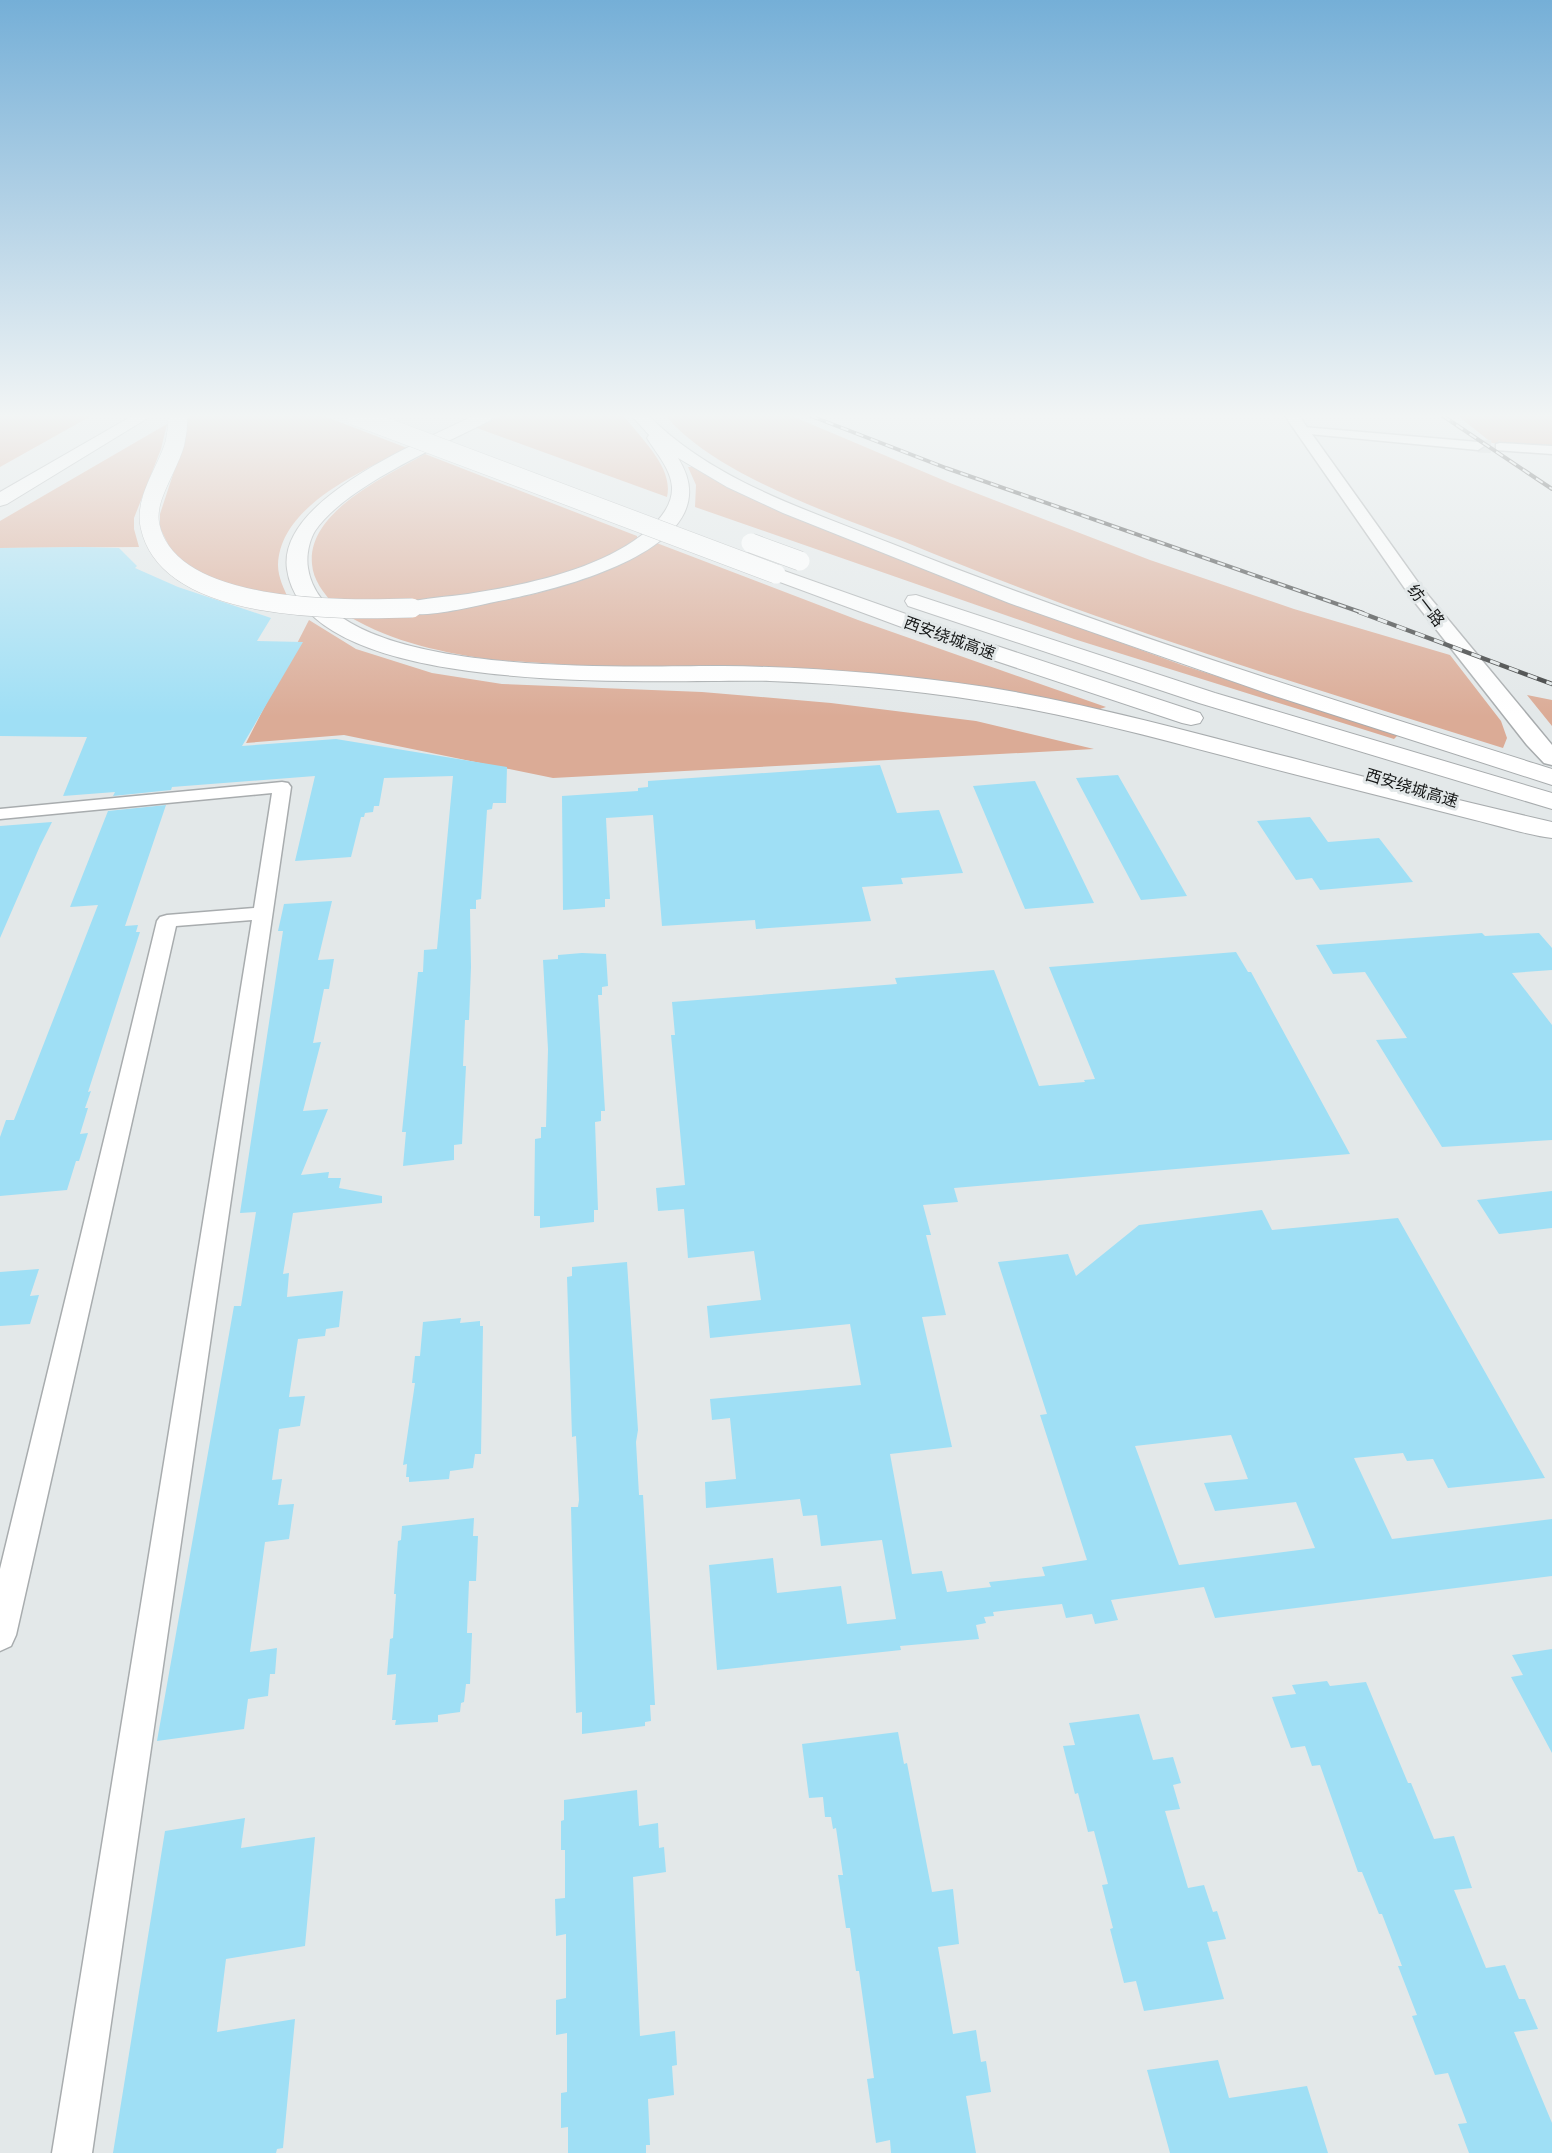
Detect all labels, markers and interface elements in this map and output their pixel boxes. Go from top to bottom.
street label: 纺一路 [1405,580,1449,630]
street label: 西安绕城高速 [902,612,998,662]
street label: 西安绕城高速 [1363,764,1461,810]

